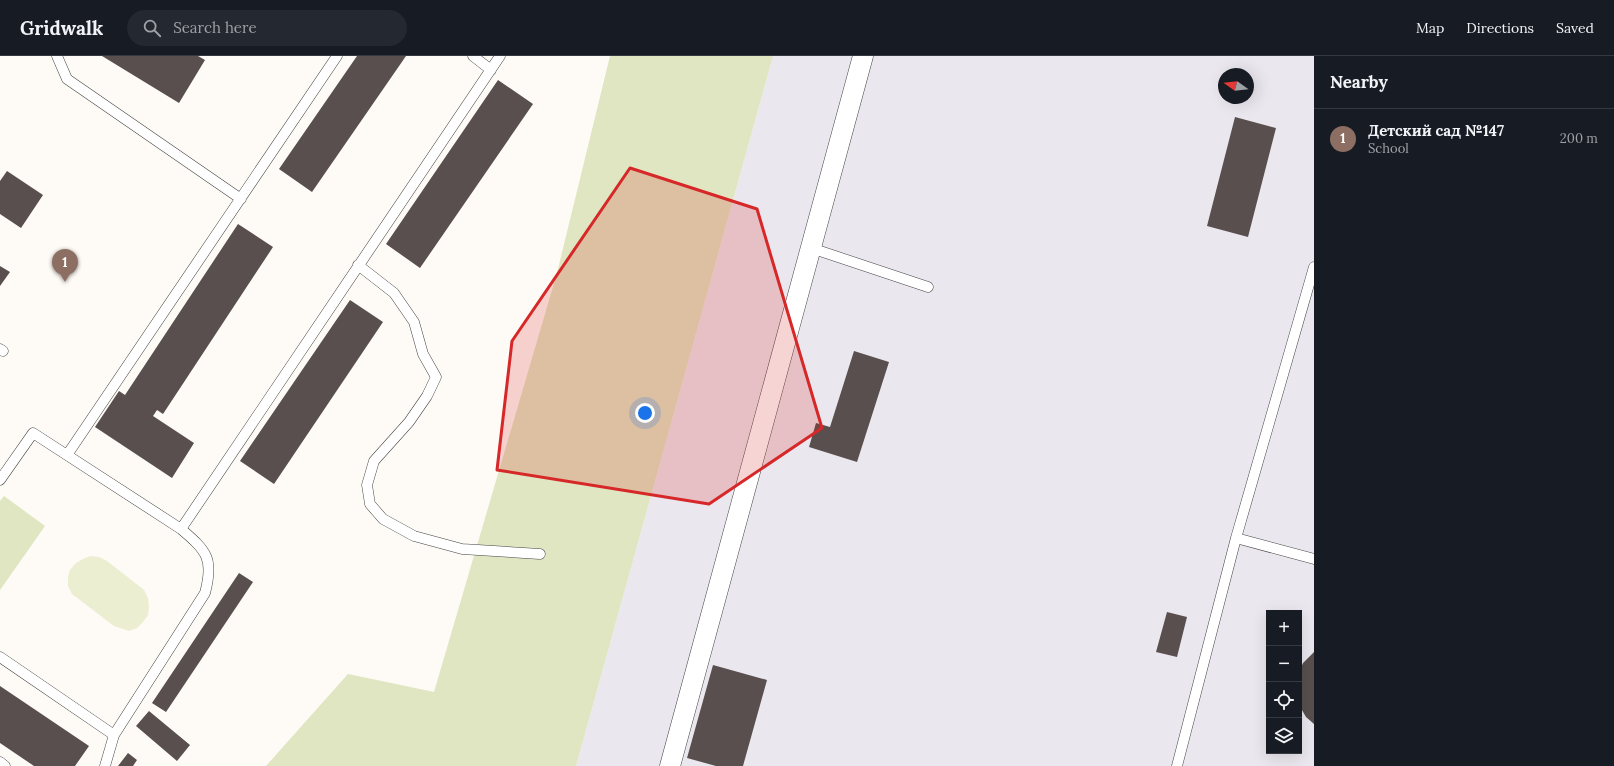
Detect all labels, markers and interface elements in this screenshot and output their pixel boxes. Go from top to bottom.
search box [127,10,407,46]
text: Gridwalk [20,16,103,40]
icon: search [141,17,163,39]
text: Search here [173,18,257,37]
text: Map [1416,19,1444,37]
text: Directions [1466,19,1534,37]
text: Saved [1556,19,1594,37]
north arrow [1218,68,1254,104]
text: Nearby [1330,71,1388,93]
text: Детский сад №147 [1368,121,1504,140]
text: 1 [1340,130,1346,147]
text: 200 m [1560,130,1598,147]
text: School [1368,140,1409,157]
pin: 1 [52,249,78,282]
your location [635,403,655,423]
map controls [1266,610,1302,754]
button: + [1266,610,1302,646]
button: − [1266,646,1302,682]
button: locate [1266,682,1302,718]
button: layers [1266,718,1302,754]

